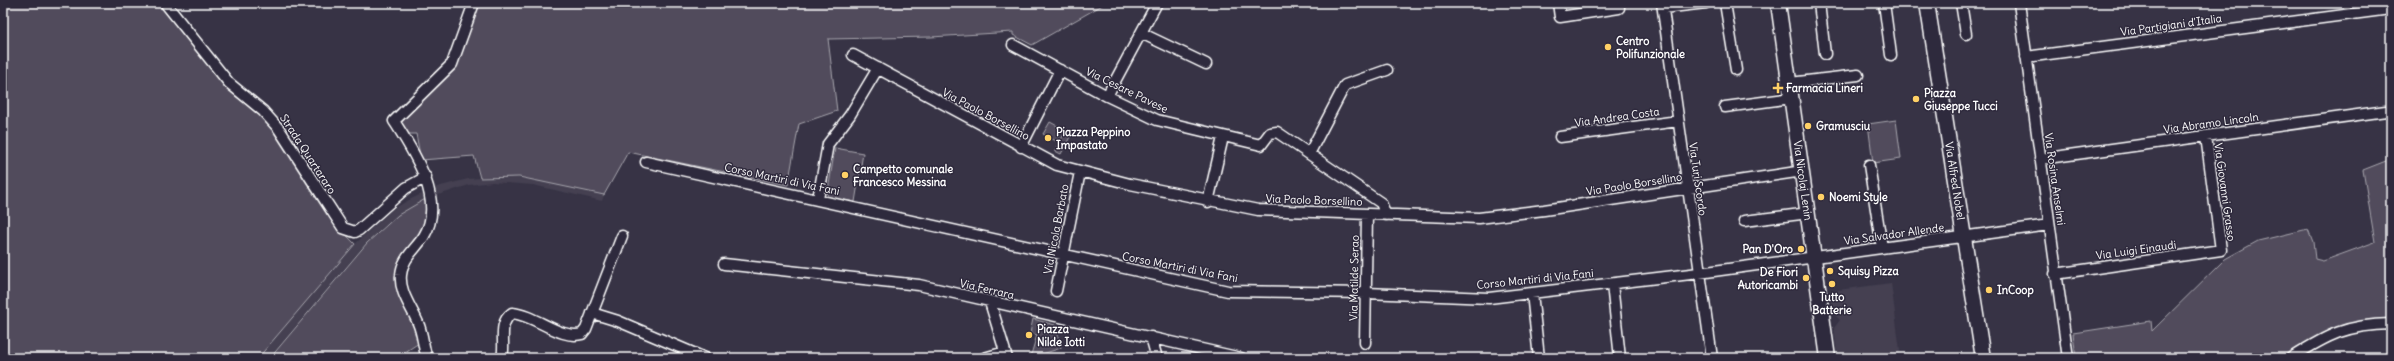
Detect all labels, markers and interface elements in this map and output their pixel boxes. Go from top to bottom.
street label: Via Partigiani d'Italia [2119,11,2223,39]
place label: Centro Polifunzionale [1616,34,1685,61]
marker: Centro Polifunzionale [1603,42,1613,52]
street label: Via Cesare Pavese [1084,64,1171,116]
place label: Farmacia Lineri [1786,81,1863,95]
marker: Farmacia Lineri [1773,83,1783,93]
street label: Via Paolo Borsellino [940,85,1032,143]
place label: Piazza Giuseppe Tucci [1924,86,1998,114]
marker: Piazza Giuseppe Tucci [1911,94,1921,104]
street label: Via Andrea Costa [1574,104,1660,130]
street label: Via Abramo Lincoln [2163,109,2259,137]
street label: Strada Quartararo [277,111,339,197]
place label: Gramusciu [1816,119,1871,133]
marker: Gramusciu [1803,121,1813,131]
place label: Piazza Peppino Impastato [1056,125,1130,153]
street label: Via Rosina Anselmi [2042,132,2068,226]
marker: Piazza Peppino Impastato [1043,133,1053,143]
street label: Via Nicolaj Lenin [1790,139,1816,221]
street label: Via Turi Scordo [1686,141,1710,217]
street label: Via Alfred Nobel [1942,141,1968,221]
street label: Via Giovanni Grasso [2211,142,2239,242]
street label: Corso Martiri di Via Fani [723,160,841,198]
place label: Campetto comunale Francesco Messina [853,162,953,189]
street label: Via Paolo Borsellino [1585,169,1683,199]
marker: Campetto comunale Francesco Messina [840,170,850,180]
street label: Via Nicola Barbato [1040,183,1072,275]
place label: Noemi Style [1829,190,1888,205]
street label: Via Paolo Borsellino [1265,191,1363,209]
marker: Noemi Style [1816,192,1826,202]
street label: Via Salvador Allende [1843,220,1945,248]
street label: Via Matilde Serao [1346,235,1362,321]
street label: Via Luigi Einaudi [2095,237,2177,263]
place label: Pan D'Oro [1742,242,1793,256]
marker: Pan D'Oro [1796,244,1806,254]
street label: Corso Martiri di Via Fani [1121,249,1239,285]
place label: Squisy Pizza [1838,264,1899,279]
place label: De Fiori Autoricambi [1738,265,1798,292]
street label: Corso Martiri di Via Fani [1476,266,1594,292]
marker: Squisy Pizza [1825,266,1835,276]
marker: De Fiori Autoricambi [1801,273,1811,283]
street label: Via Ferrara [958,276,1016,302]
marker: Tutto Batterie [1827,279,1837,289]
place label: InCoop [1997,283,2034,298]
marker: InCoop [1984,285,1994,295]
place label: Tutto Batterie [1812,290,1852,317]
place label: Piazza Nilde Iotti [1037,322,1085,349]
marker: Piazza Nilde Iotti [1024,330,1034,340]

